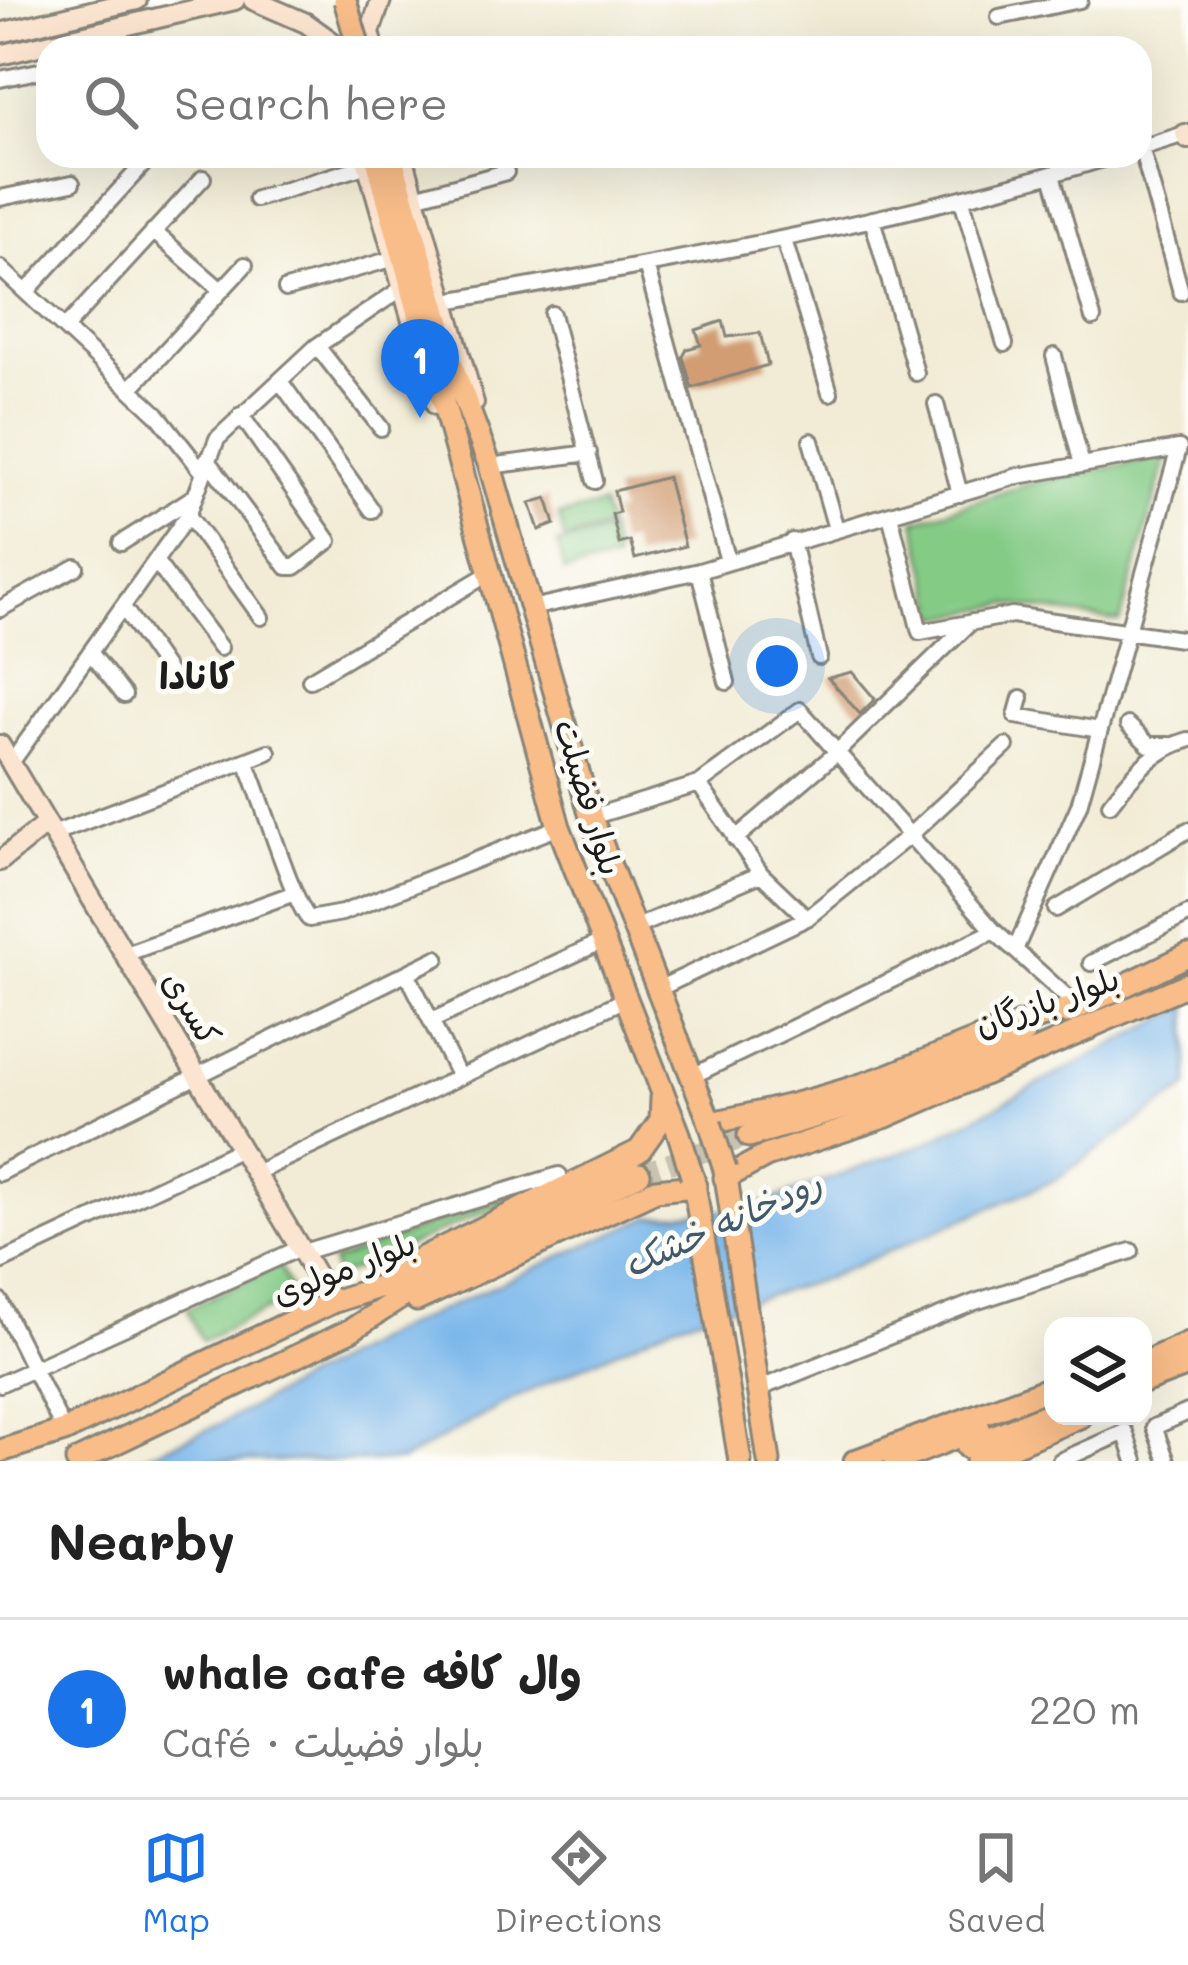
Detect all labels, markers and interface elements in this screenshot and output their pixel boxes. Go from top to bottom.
search box [36,36,1152,168]
icon: search [78,69,144,135]
text: Search here [174,73,448,131]
pin: 1 [381,319,459,418]
your location [747,636,807,696]
district label: کانادا [159,651,235,698]
street label: بلوار فضیلت [545,713,634,880]
street label: بلوار بازرگان [969,955,1125,1045]
street label: کسری [154,962,232,1053]
water label: رودخانه خشک [615,1157,828,1286]
street label: بلوار مولوی [266,1220,422,1315]
map controls [1044,1317,1152,1425]
button: layers [1044,1317,1152,1425]
text: Nearby [48,1506,235,1573]
text: whale cafe وال کافه [162,1642,582,1700]
text: 1 [78,1683,96,1734]
text: 220 m [1029,1683,1140,1734]
text: Café · بلوار فضیلت [162,1716,484,1767]
tab: Map [143,1825,210,1940]
tab: Directions [495,1825,662,1940]
tab: Saved [948,1825,1045,1940]

